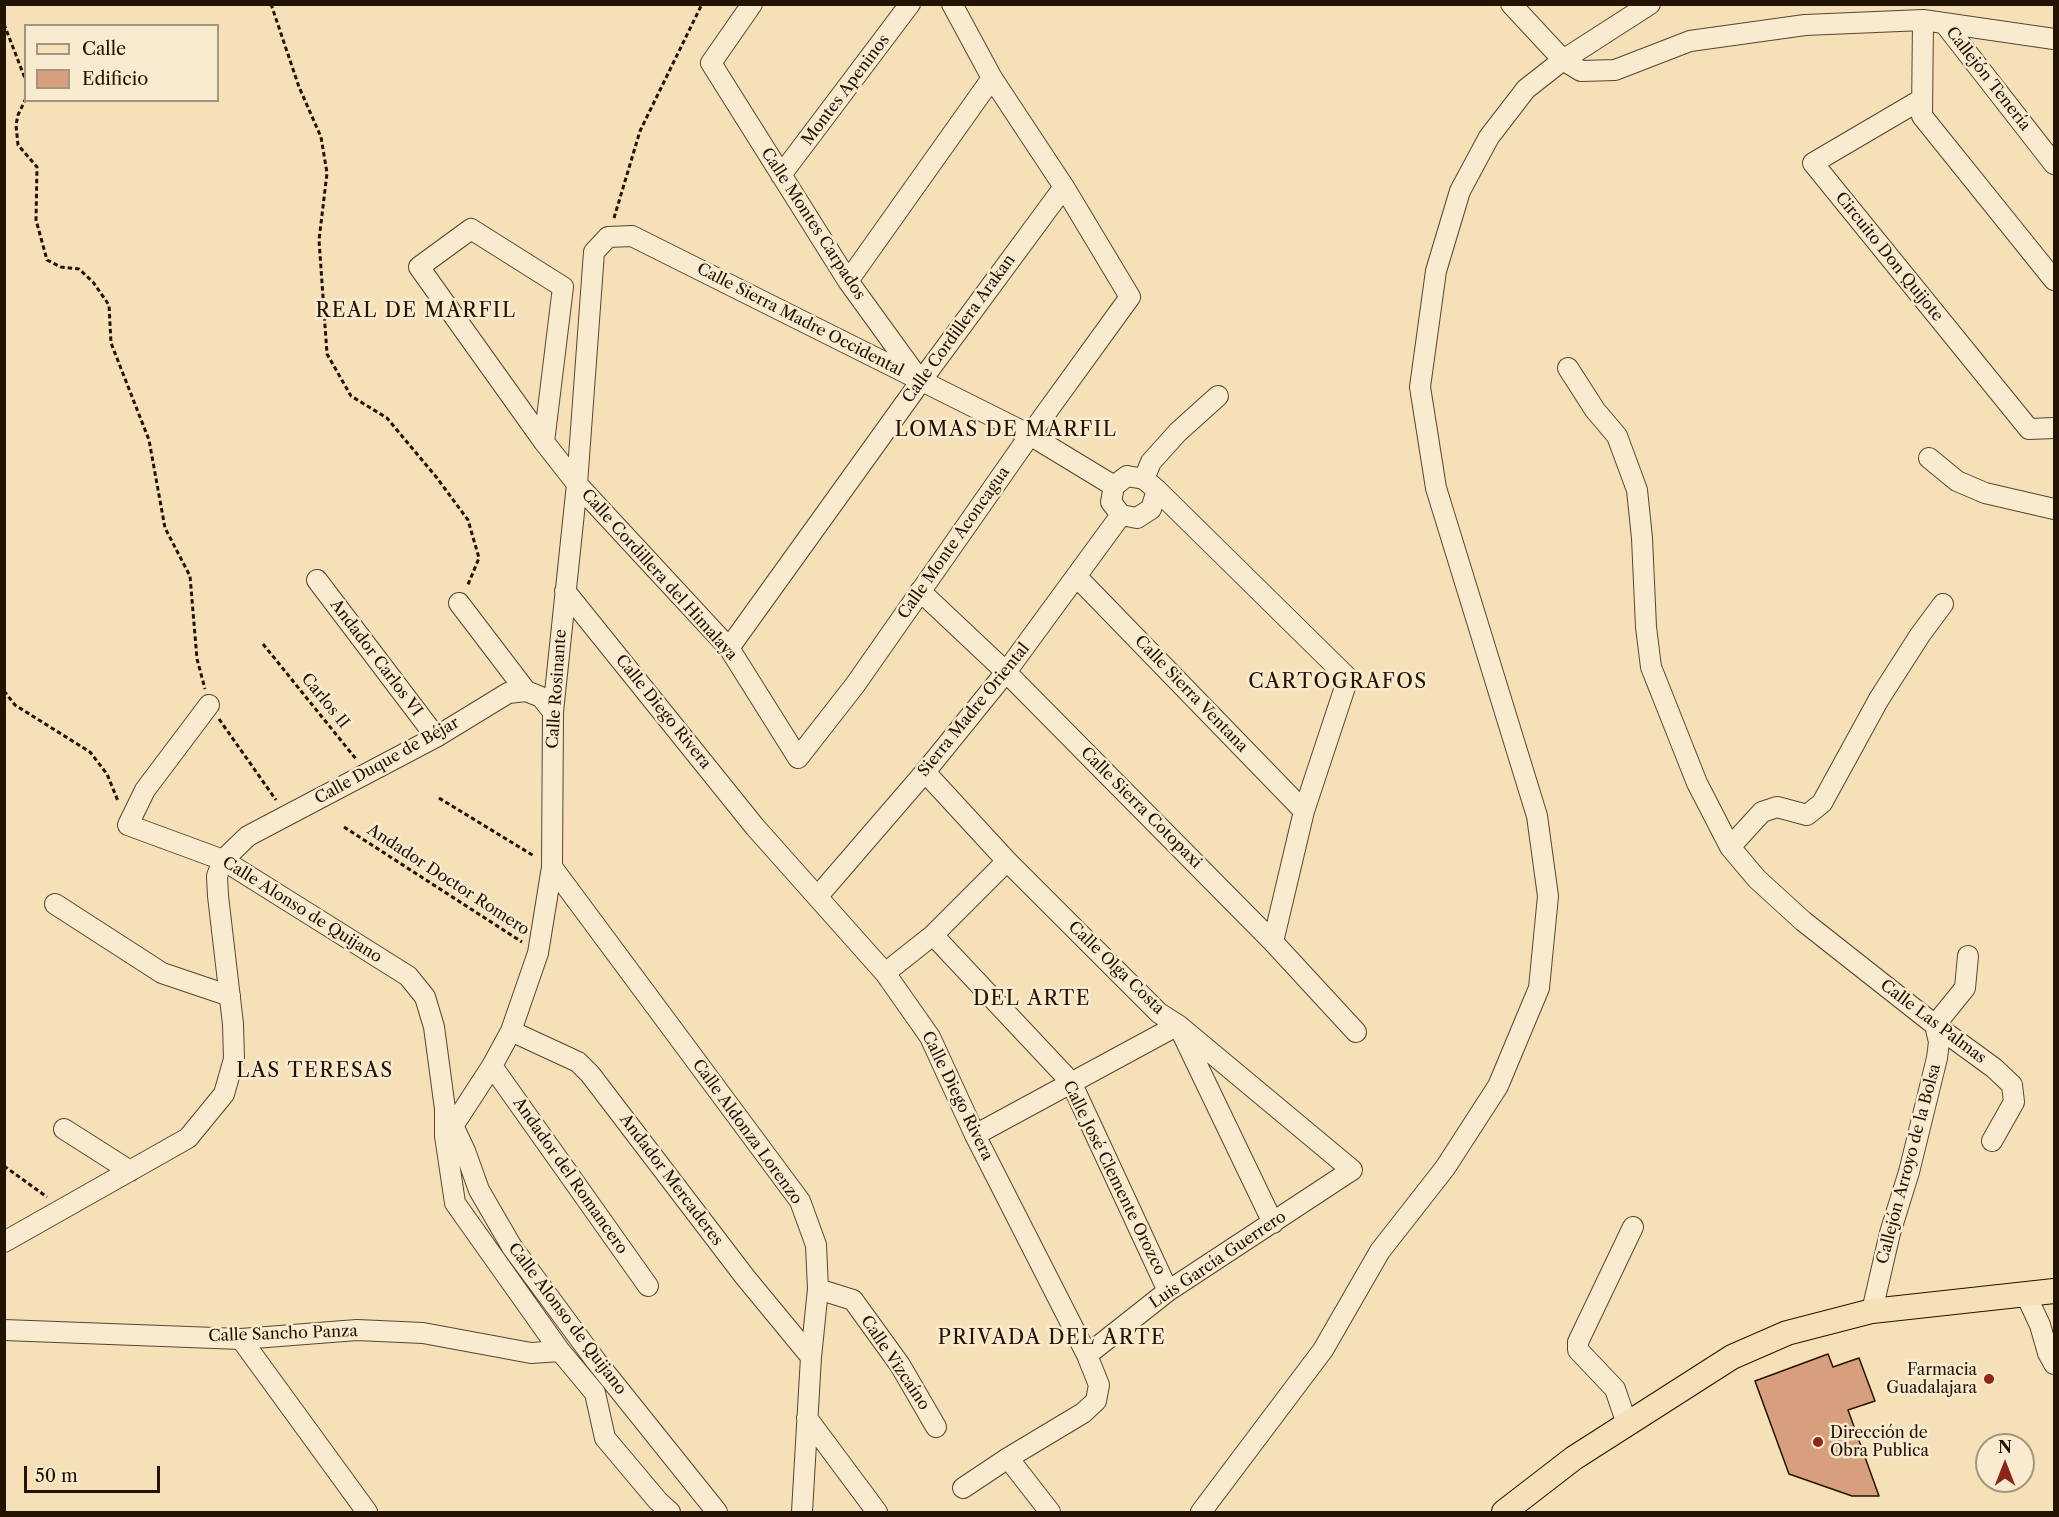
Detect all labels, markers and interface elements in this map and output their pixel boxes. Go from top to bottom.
street label: Callejón Tenería [1942,23,2034,135]
legend [24,24,219,102]
street label: Montes Apeninos [798,31,894,149]
text: Calle [82,38,126,60]
text: Edificio [82,68,148,90]
street label: Calle Montes Carpados [757,144,869,304]
street label: Circuito Don Quijote [1831,189,1947,325]
street label: Calle Cordillera Arakan [899,251,1019,407]
street label: Calle Sierra Madre Occidental [693,259,907,381]
district label: REAL DE MARFIL [316,299,516,323]
district label: LOMAS DE MARFIL [895,418,1117,442]
street label: Calle Monte Aconcagua [894,463,1014,623]
street label: Calle Cordillera del Himalaya [577,485,741,665]
street label: Andador Carlos VI [326,596,426,720]
street label: Calle Rosinante [543,629,571,749]
street label: Calle Sierra Ventana [1130,632,1252,756]
street label: Sierra Madre Oriental [914,639,1034,781]
street label: Calle Diego Rivera [611,651,715,773]
street label: Carlos II [297,670,353,732]
district label: CARTOGRAFOS [1248,670,1428,694]
street label: Calle Duque de Béjar [312,713,462,809]
street label: Calle Sierra Cotopaxi [1077,744,1205,872]
street label: Andador Doctor Romero [363,820,533,940]
street label: Calle Alonso de Quijano [219,853,385,967]
street label: Calle Olga Costa [1064,917,1168,1019]
street label: Calle Las Palmas [1876,976,1990,1068]
district label: DEL ARTE [973,987,1091,1011]
street label: Calle Diego Rivera [917,1028,997,1164]
street label: Calle Aldonza Lorenzo [688,1056,806,1208]
district label: LAS TERESAS [236,1059,394,1083]
street label: Callejón Arroyo de la Bolsa [1873,1062,1945,1266]
street label: Calle José Clemente Orozco [1058,1078,1170,1278]
street label: Andador del Romancero [509,1094,631,1258]
street label: Andador Mercaderes [615,1110,727,1250]
street label: Luis García Guerrero [1146,1207,1290,1313]
street label: Calle Alonso de Quijano [504,1239,630,1399]
street label: Calle Vizcaíno [856,1312,934,1414]
street label: Calle Sancho Panza [208,1322,358,1346]
district label: PRIVADA DEL ARTE [938,1326,1166,1350]
place label: Farmacia Guadalajara [1886,1360,1977,1398]
marker: Farmacia Guadalajara [1982,1372,1996,1386]
place label: Dirección de Obra Publica [1830,1423,1929,1461]
north arrow [1975,1433,2035,1493]
marker: Dirección de Obra Publica [1811,1435,1825,1449]
text: N [1998,1437,2012,1457]
scale bar [27,1454,164,1492]
text: 50 m [35,1465,78,1487]

